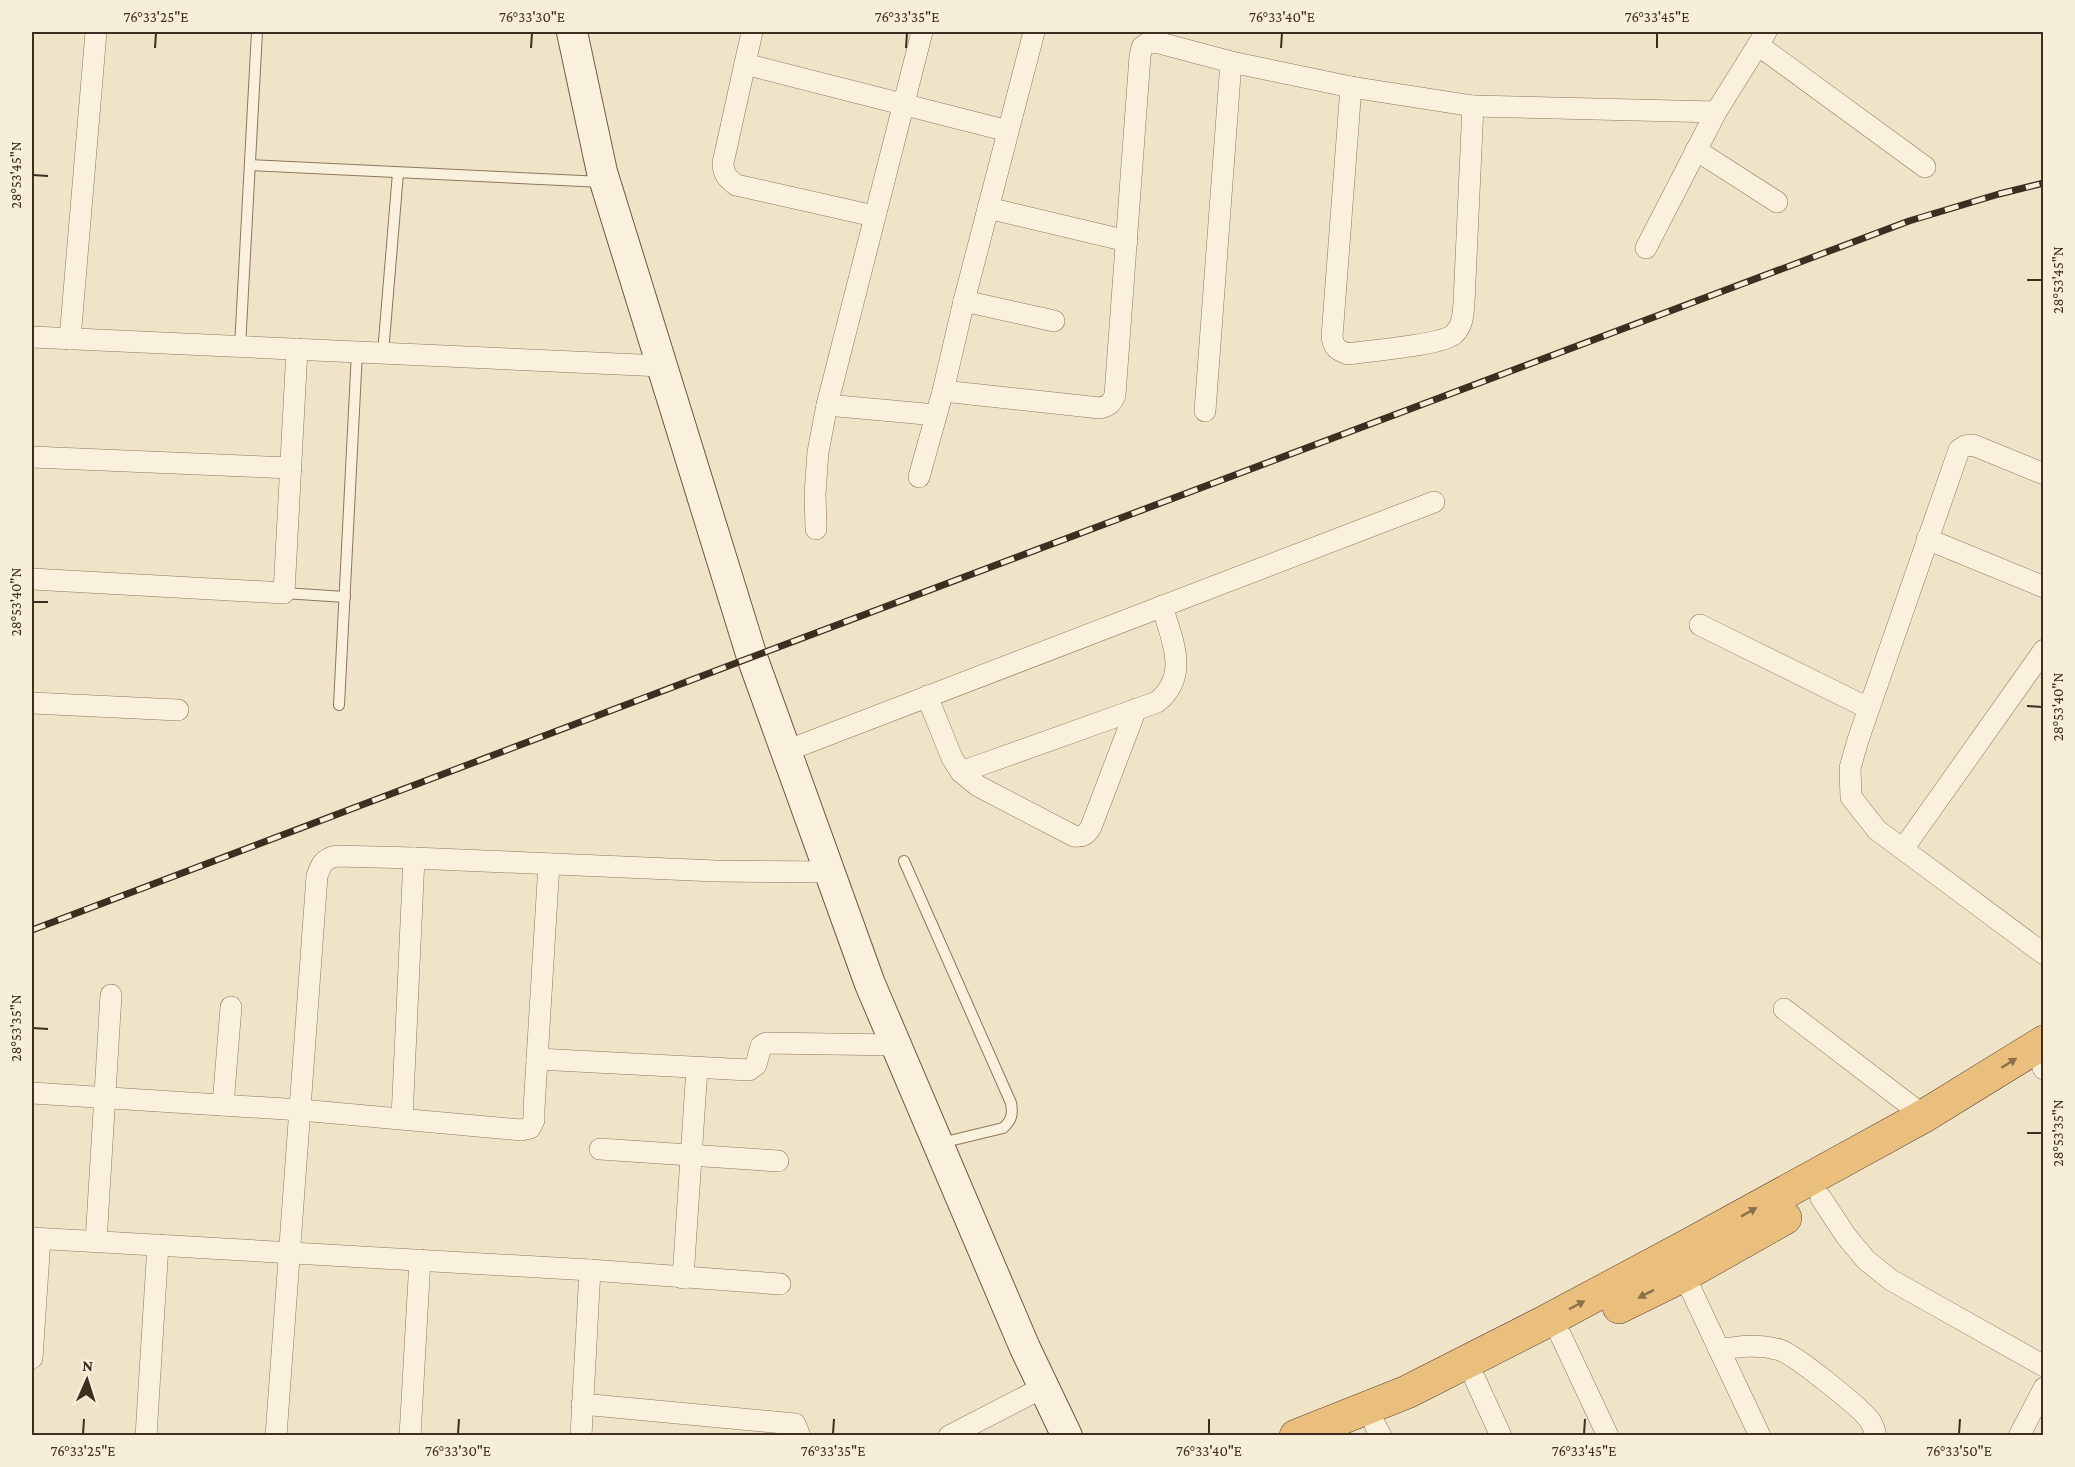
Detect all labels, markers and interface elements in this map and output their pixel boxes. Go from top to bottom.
text: 76°33'25"E [124,9,188,25]
text: 76°33'30"E [499,9,565,25]
text: 76°33'35"E [875,9,939,25]
text: 76°33'40"E [1249,9,1315,25]
text: 76°33'45"E [1625,9,1689,25]
text: 28°53'45"N [8,141,24,209]
text: 28°53'45"N [2050,246,2066,314]
text: 28°53'40"N [8,568,24,636]
text: 28°53'40"N [2050,673,2066,741]
text: 28°53'35"N [8,994,24,1062]
one-way arrow [2001,1058,2017,1069]
text: 28°53'35"N [2050,1099,2066,1167]
one-way arrow [1741,1207,1758,1217]
one-way arrow [1637,1289,1654,1299]
one-way arrow [1569,1300,1586,1310]
north arrow [57,1350,117,1410]
text: N [82,1357,94,1374]
text: 76°33'25"E [51,1443,115,1459]
text: 76°33'30"E [425,1443,491,1459]
text: 76°33'35"E [801,1443,865,1459]
text: 76°33'40"E [1176,1443,1242,1459]
text: 76°33'45"E [1552,1443,1616,1459]
text: 76°33'50"E [1926,1443,1992,1459]

